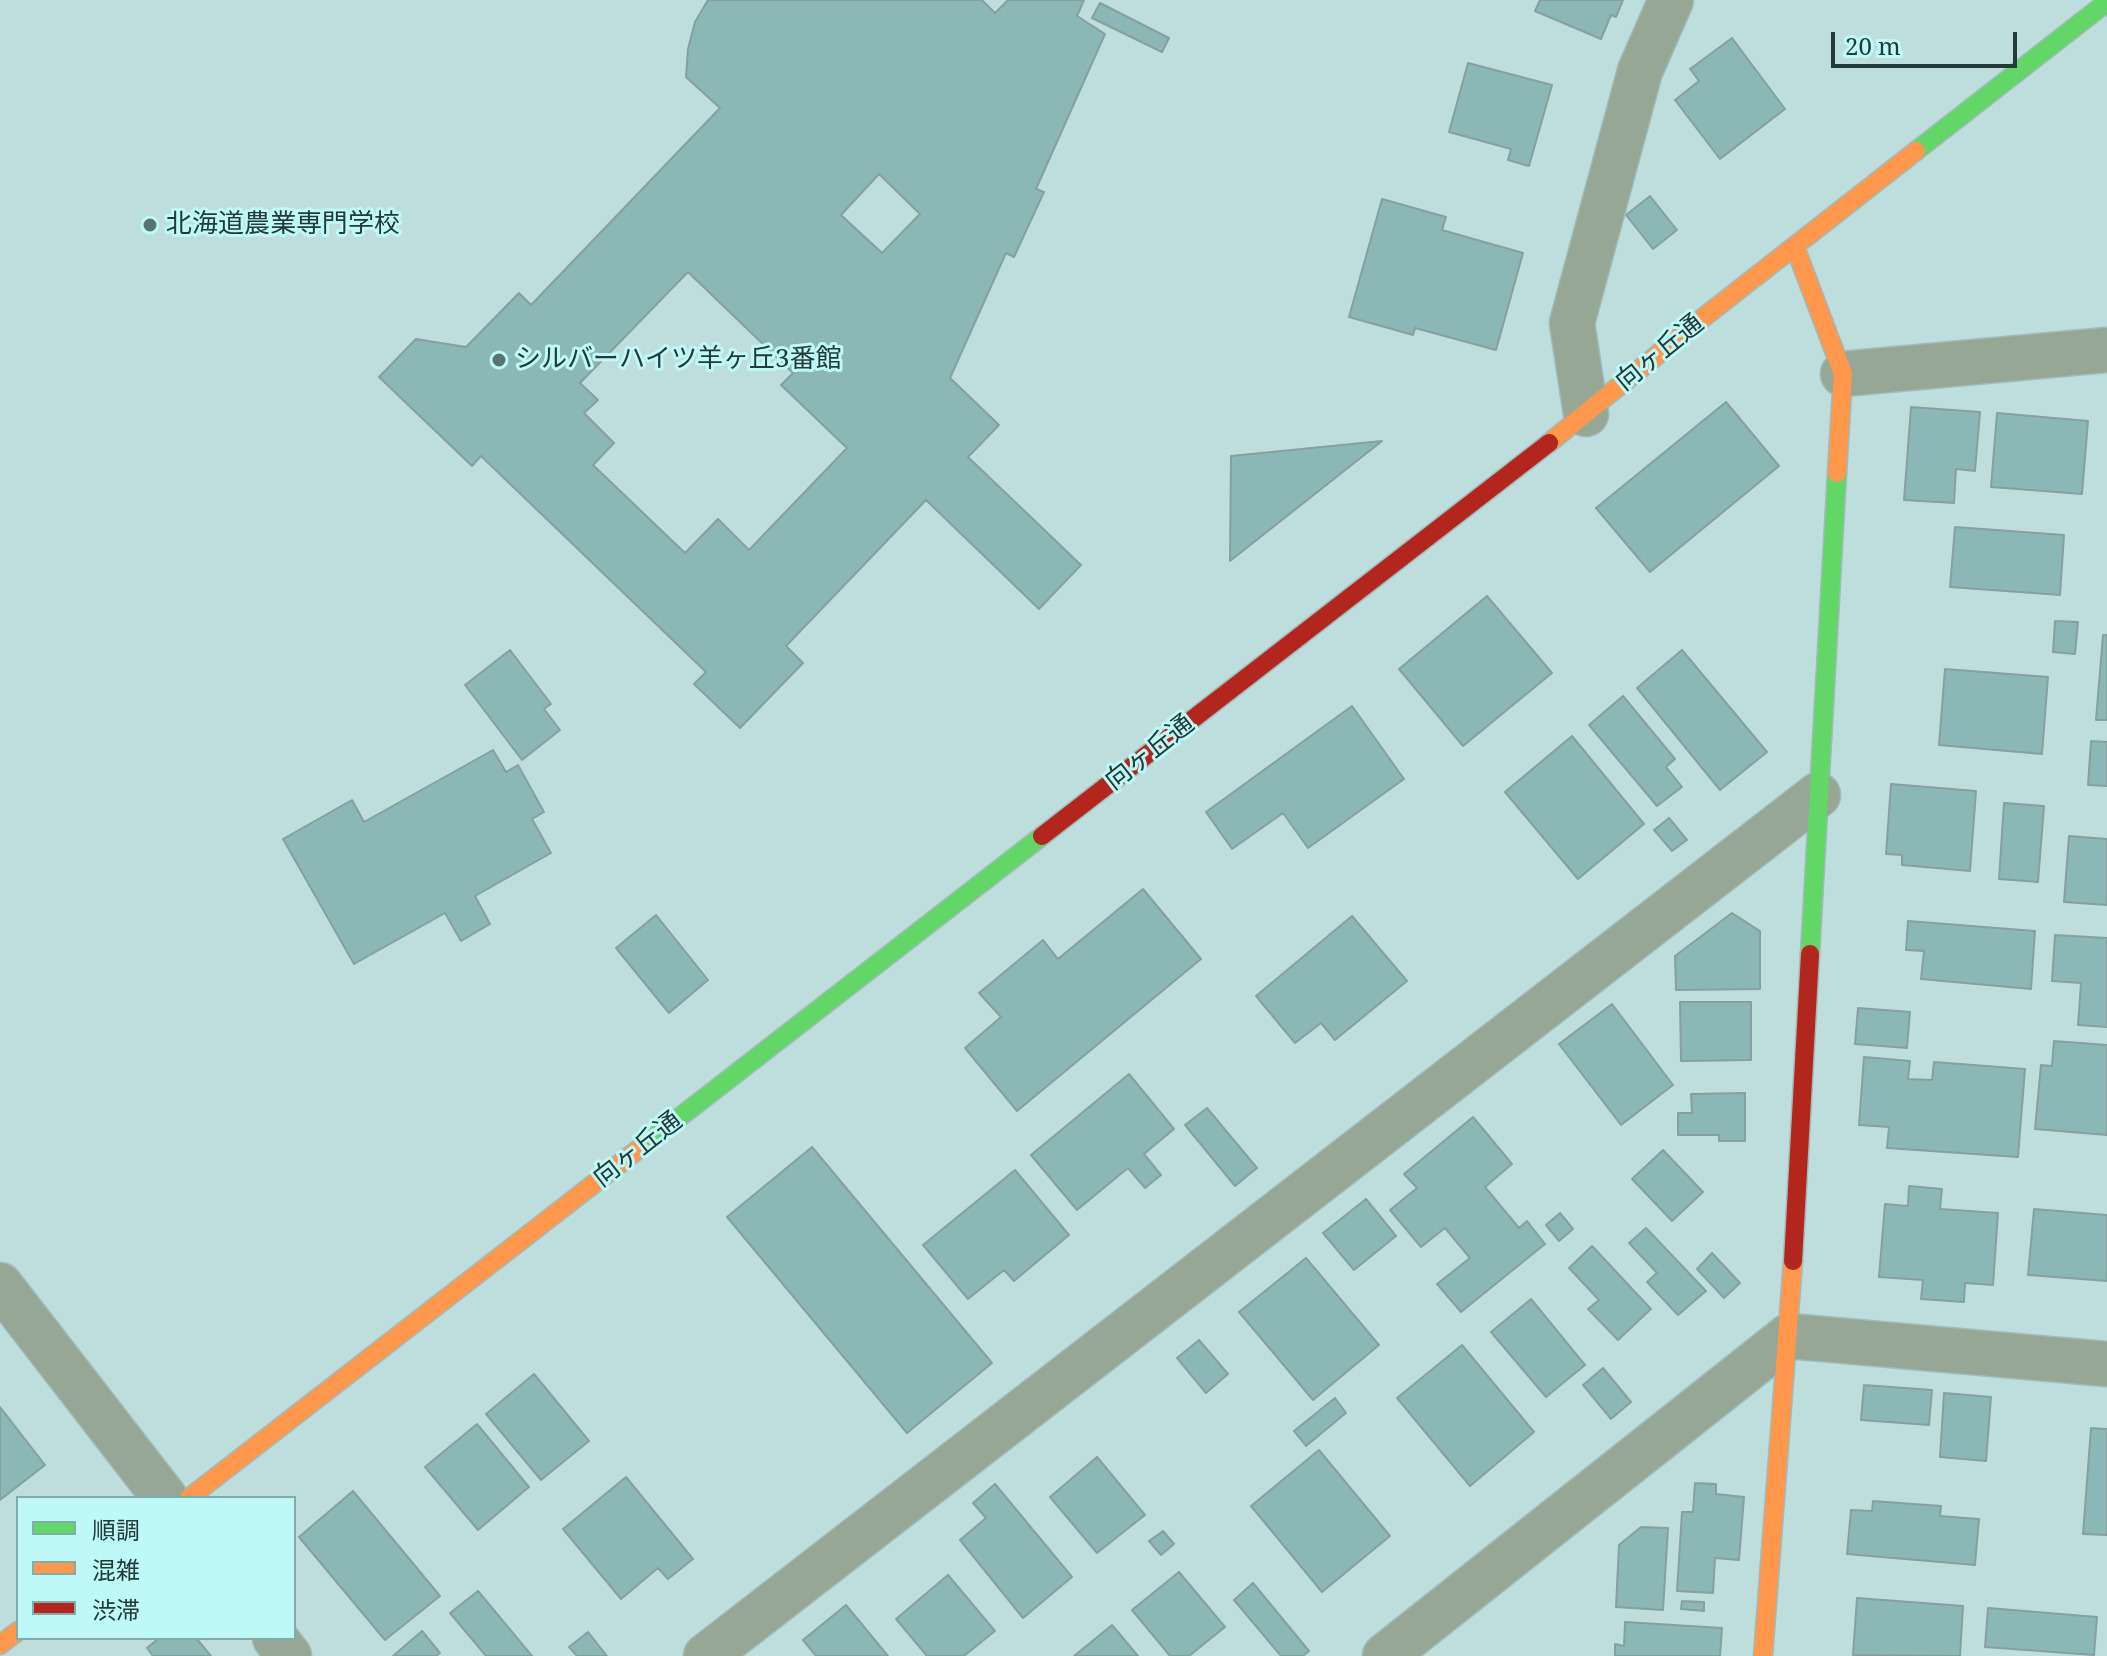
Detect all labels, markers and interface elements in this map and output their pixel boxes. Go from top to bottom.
scale bar [1835,16,2021,66]
text: 20 m [1845,29,1901,62]
place label: 北海道農業専門学校 [166,209,400,241]
marker: 北海道農業専門学校 [141,216,159,234]
street label: 向ヶ丘通 [1610,308,1710,398]
place label: シルバーハイツ羊ヶ丘3番館 [515,344,842,376]
marker: シルバーハイツ羊ヶ丘3番館 [490,351,508,369]
street label: 向ヶ丘通 [1099,709,1201,797]
street label: 向ヶ丘通 [587,1106,689,1194]
legend [16,1496,296,1640]
text: 順調 [92,1513,140,1546]
text: 混雑 [92,1553,140,1586]
text: 渋滞 [92,1593,140,1626]

